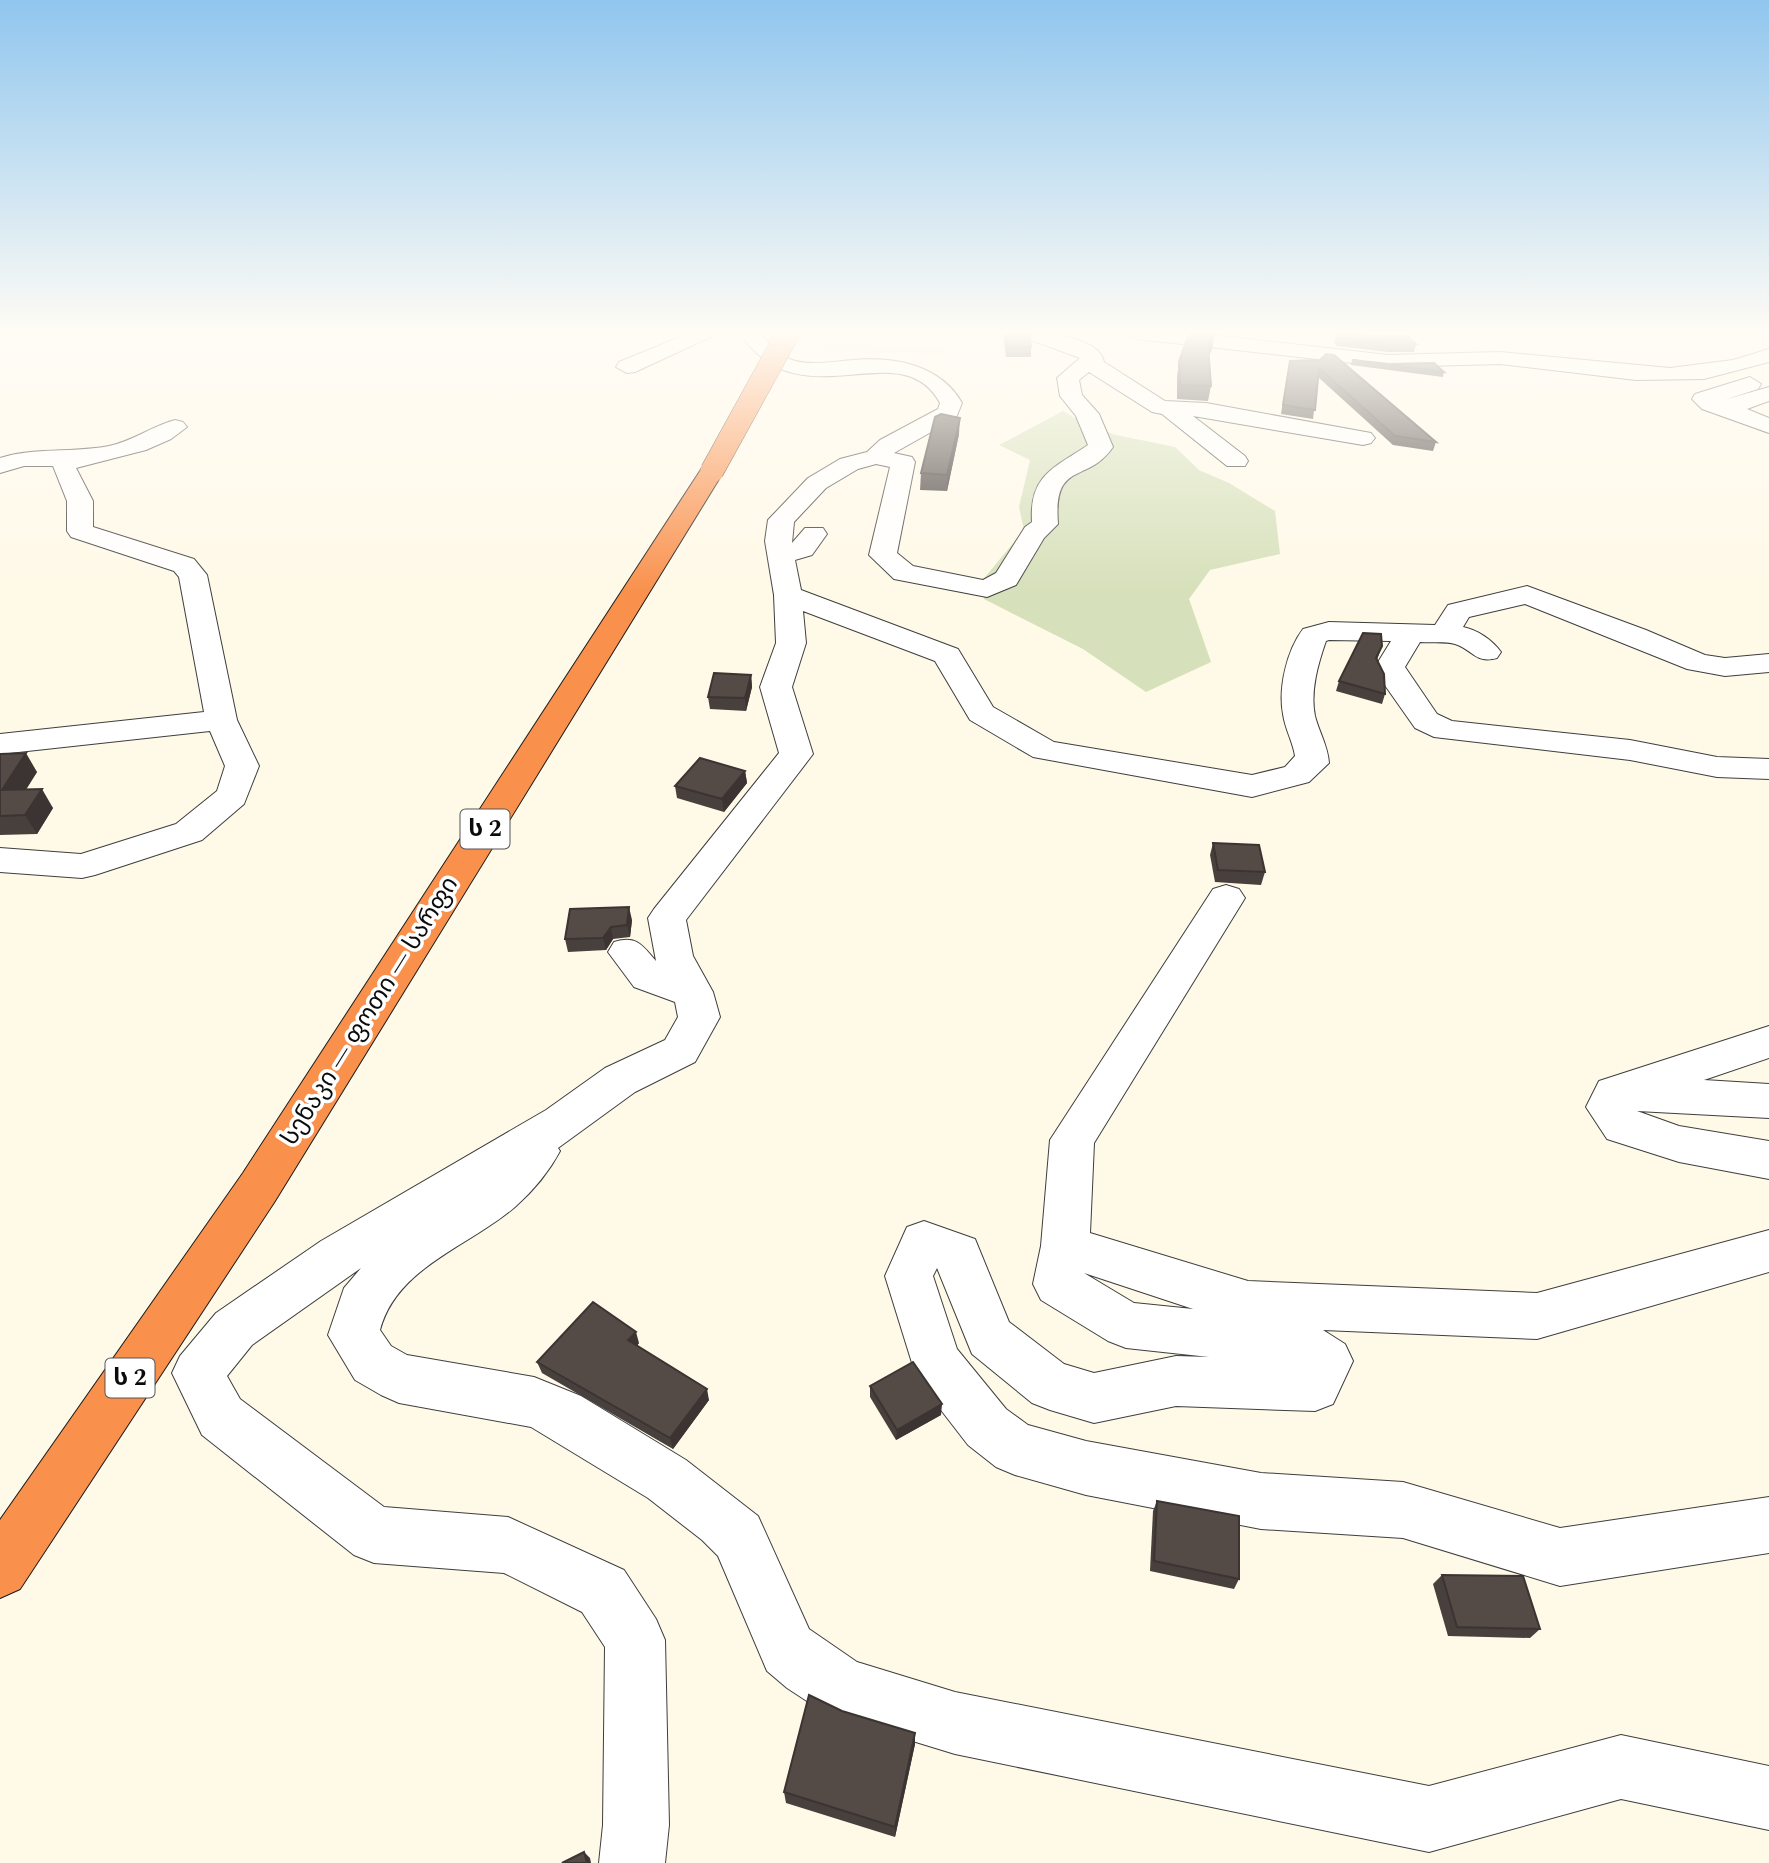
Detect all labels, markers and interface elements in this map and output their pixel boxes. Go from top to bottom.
road number: ს 2 [461,810,510,848]
street label: სენაკი — ფოთი — სარფი [272,870,468,1152]
road number: ს 2 [106,1358,154,1398]

